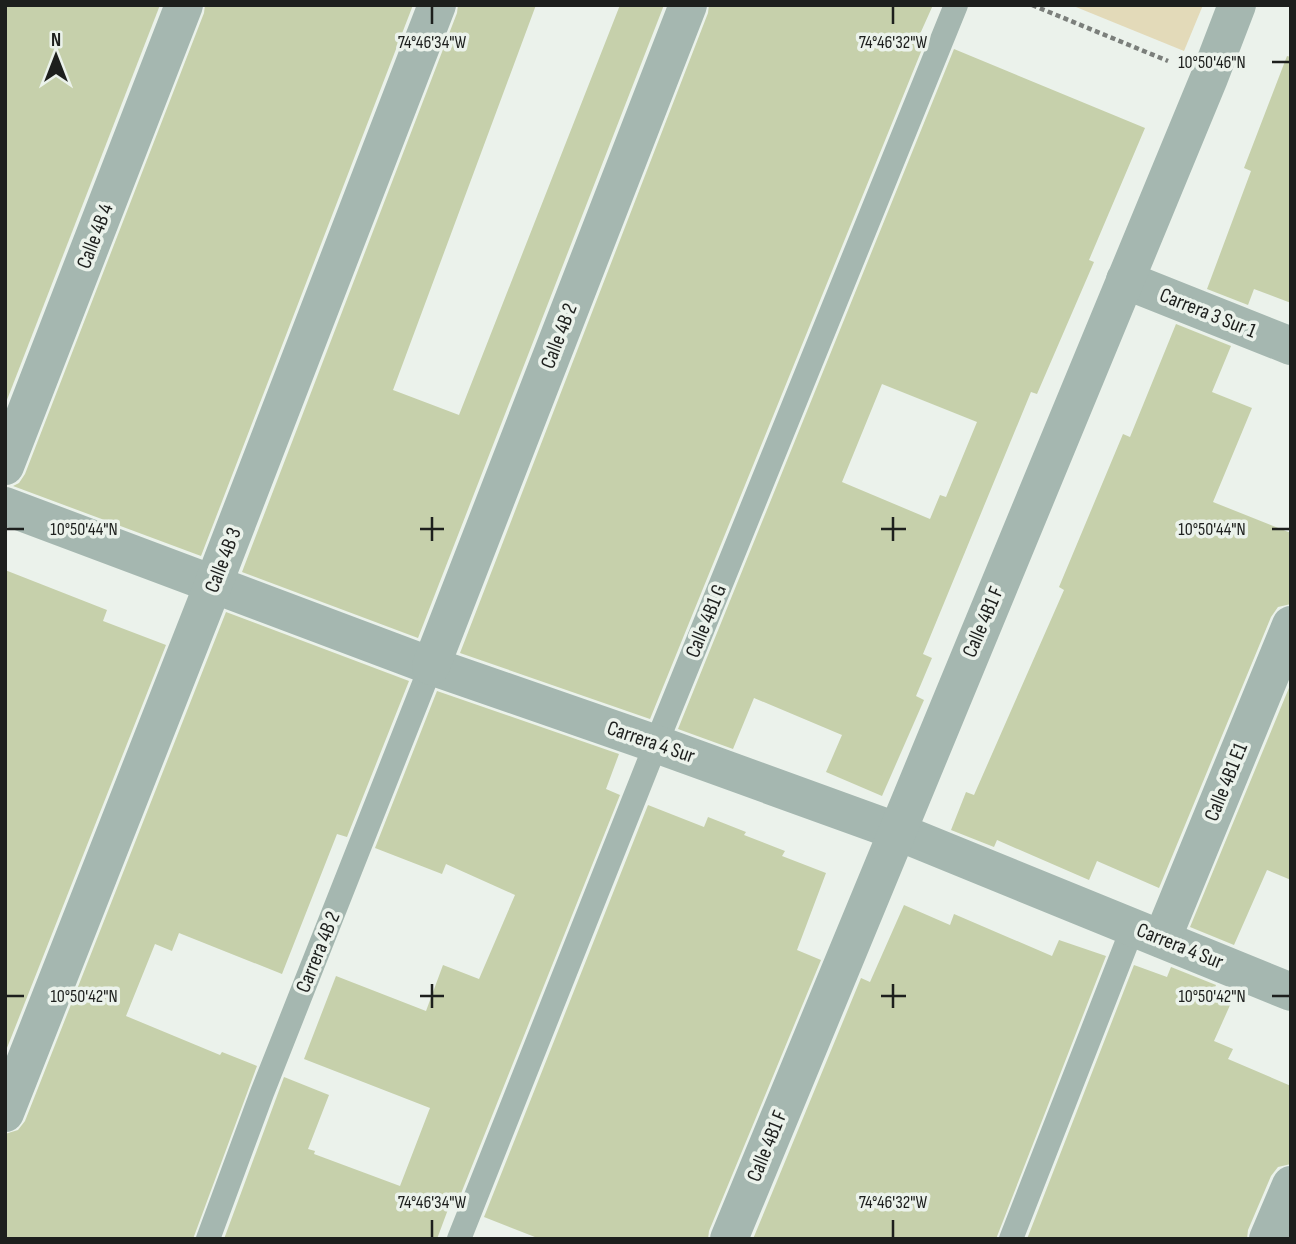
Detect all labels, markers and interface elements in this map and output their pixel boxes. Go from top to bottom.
north arrow [21,21,91,91]
text: N [51,29,61,52]
text: 74°46'34"W [398,32,466,53]
text: 74°46'32"W [859,32,927,53]
text: 10°50'46"N [1178,52,1246,73]
street label: Calle 4B 4 [71,200,119,272]
street label: Carrera 3 Sur 1 [1156,282,1260,344]
street label: Calle 4B 2 [535,300,583,372]
text: 10°50'44"N [50,519,118,540]
text: 10°50'44"N [1178,519,1246,540]
street label: Calle 4B 3 [199,524,247,596]
street label: Calle 4B1 G [680,581,732,661]
street label: Calle 4B1 F [957,583,1009,661]
street label: Carrera 4 Sur [604,715,698,769]
street label: Calle 4B1 E1 [1199,739,1253,825]
street label: Carrera 4B 2 [290,908,346,996]
street label: Carrera 4 Sur [1133,917,1227,975]
text: 10°50'42"N [50,986,118,1007]
text: 10°50'42"N [1178,986,1246,1007]
street label: Calle 4B1 F [741,1107,793,1185]
text: 74°46'34"W [398,1192,466,1213]
text: 74°46'32"W [859,1192,927,1213]

